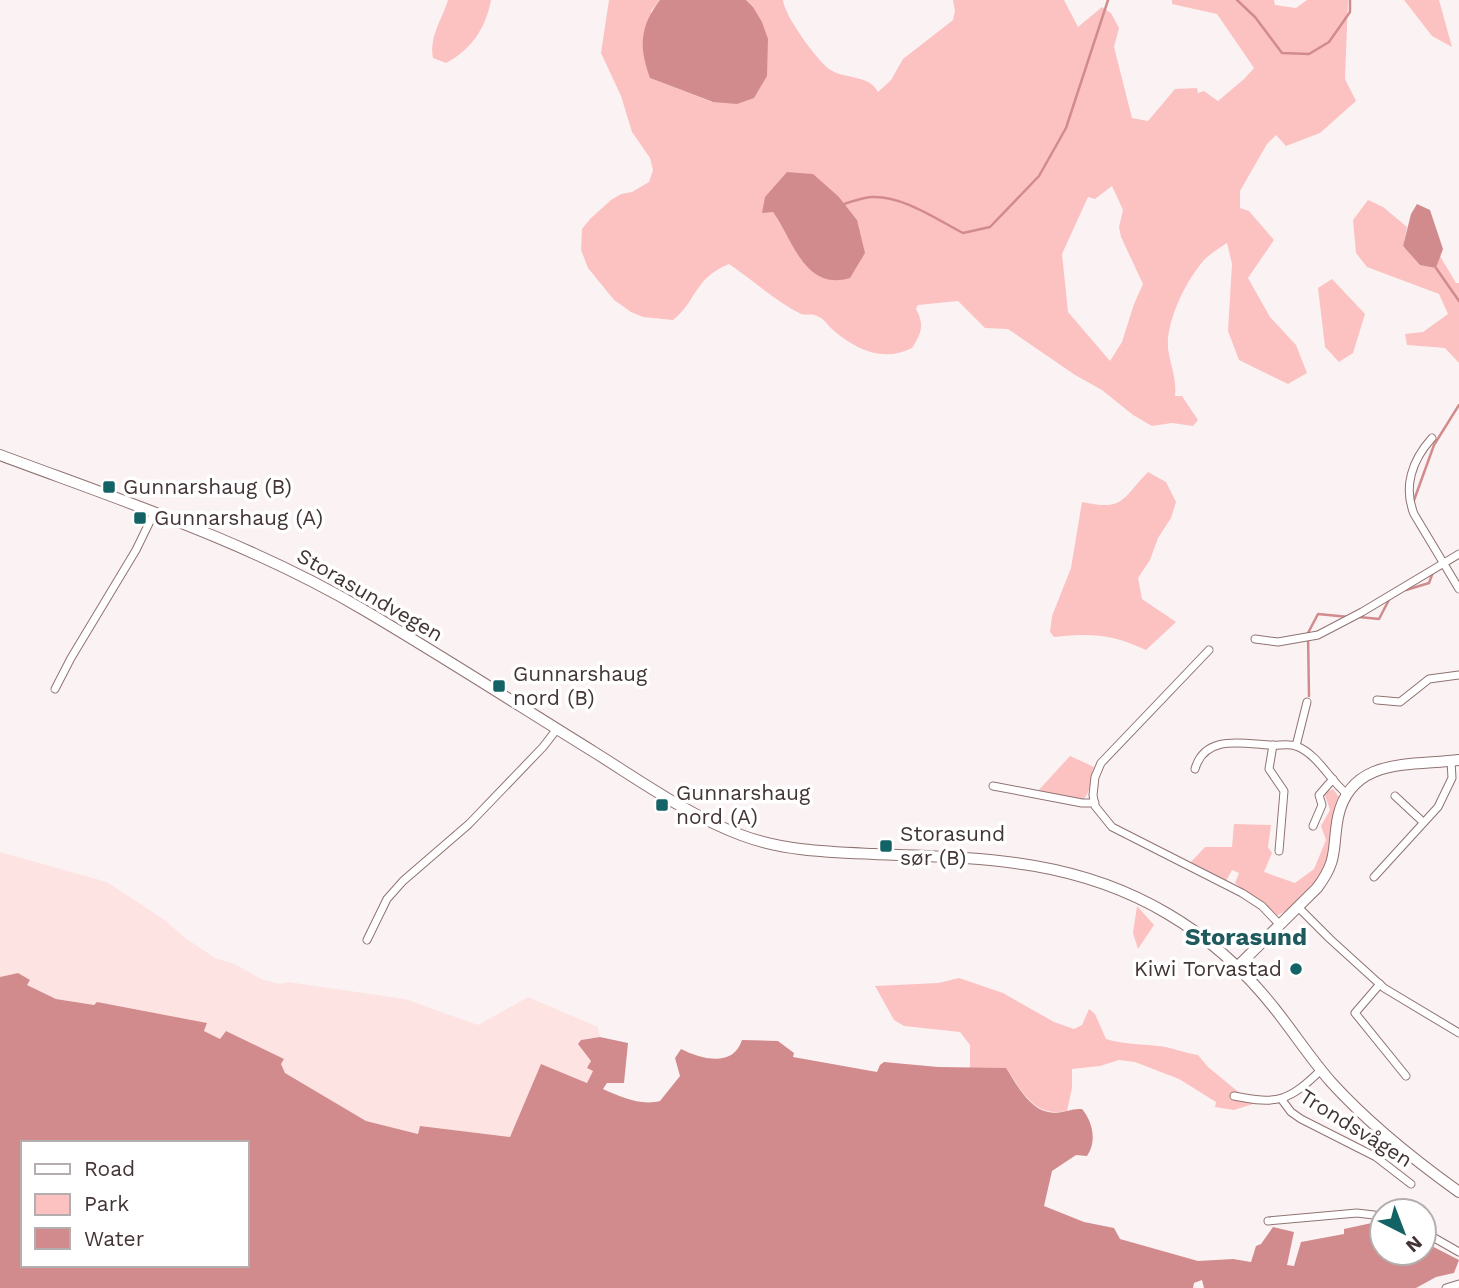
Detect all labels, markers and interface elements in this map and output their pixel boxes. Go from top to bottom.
place label: Gunnarshaug (B) [123,474,292,499]
marker: Gunnarshaug (B) [101,479,117,495]
place label: Gunnarshaug (A) [154,505,323,530]
marker: Gunnarshaug (A) [132,510,148,526]
street label: Storasundvegen [293,543,448,647]
place label: Gunnarshaug nord (B) [513,661,648,710]
marker: Gunnarshaug nord (B) [491,678,507,694]
place label: Gunnarshaug nord (A) [676,780,811,829]
marker: Gunnarshaug nord (A) [654,797,670,813]
place label: Storasund sør (B) [900,821,1005,870]
marker: Storasund sør (B) [878,838,894,854]
district label: Storasund [1185,923,1307,951]
place label: Kiwi Torvastad [1134,956,1282,981]
marker: Kiwi Torvastad [1288,961,1304,977]
street label: Trondsvågen [1295,1083,1417,1172]
legend [21,1141,248,1267]
text: Road [84,1156,135,1181]
text: Park [84,1191,129,1216]
north arrow [1368,1197,1438,1267]
text: Water [84,1226,145,1251]
text: N [1401,1231,1427,1258]

